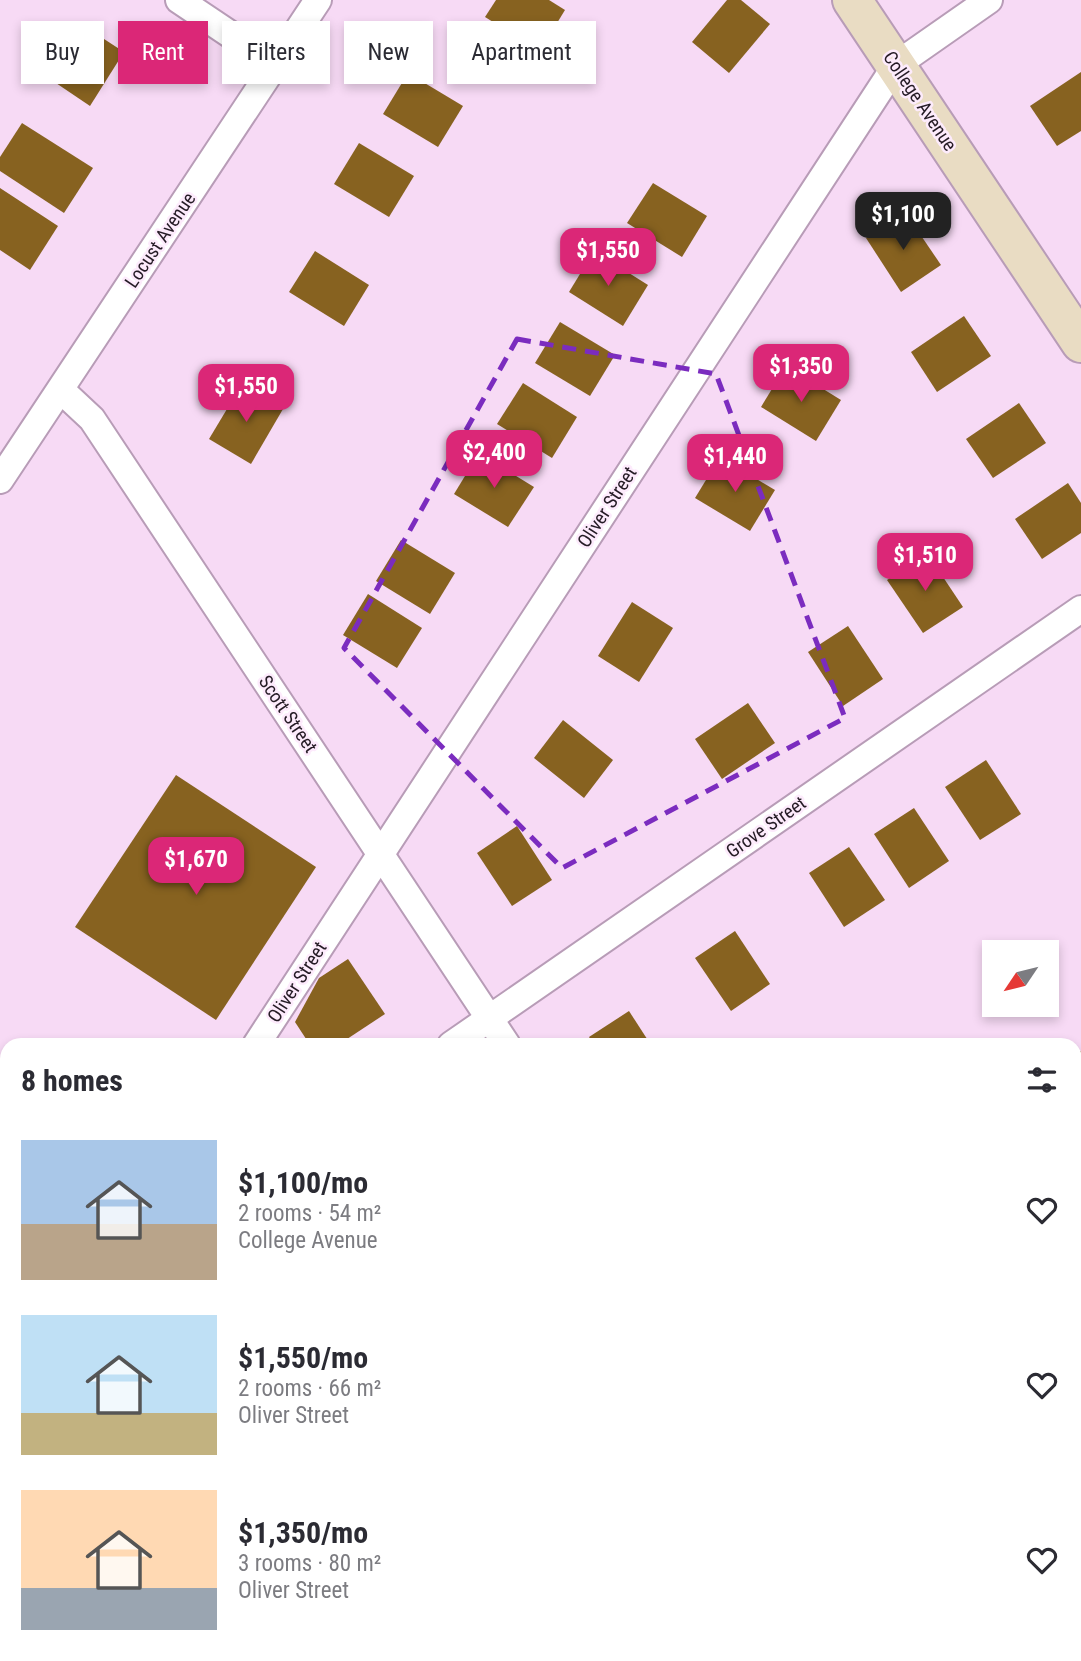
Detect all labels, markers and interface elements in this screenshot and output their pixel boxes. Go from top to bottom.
chip: Buy [21,21,104,84]
chip: Rent [118,21,208,84]
chip: Filters [222,21,330,84]
chip: New [344,21,433,84]
chip: Apartment [447,21,596,84]
street label: College Avenue [878,47,962,155]
street label: Locust Avenue [120,188,200,292]
pin: $1,100 [846,192,960,252]
text: $1,100 [871,201,935,228]
pin: $1,550 [551,229,665,288]
text: $1,550 [576,237,640,264]
pin: $1,350 [744,344,858,404]
text: $1,350 [769,353,833,380]
pin: $1,550 [189,364,303,424]
text: $1,550 [214,373,278,400]
pin: $2,400 [437,430,551,490]
pin: $1,440 [678,434,792,494]
text: $2,400 [462,439,526,466]
text: $1,440 [703,443,767,470]
street label: Oliver Street [572,462,642,552]
pin: $1,510 [868,534,982,593]
text: $1,510 [893,542,957,569]
street label: Scott Street [254,671,322,757]
street label: Grove Street [722,791,810,863]
pin: $1,670 [139,838,253,897]
text: $1,670 [164,846,228,873]
street label: Oliver Street [262,937,332,1027]
north arrow [982,940,1059,1017]
map controls [982,940,1059,1017]
icon: filters [1023,1061,1061,1099]
text: 8 homes [21,1063,123,1098]
text: $1,100/mo [238,1165,368,1200]
icon: home [77,1168,161,1252]
icon: heart [1023,1191,1061,1229]
text: 2 rooms · 54 m² [238,1200,381,1227]
text: College Avenue [238,1227,378,1254]
text: $1,550/mo [238,1340,368,1375]
icon: home [77,1343,161,1427]
icon: heart [1023,1366,1061,1404]
text: 2 rooms · 66 m² [238,1375,381,1402]
text: Oliver Street [238,1402,349,1429]
text: $1,350/mo [238,1515,368,1550]
icon: home [77,1518,161,1602]
icon: heart [1023,1541,1061,1579]
text: 3 rooms · 80 m² [238,1550,381,1577]
text: Oliver Street [238,1577,349,1604]

